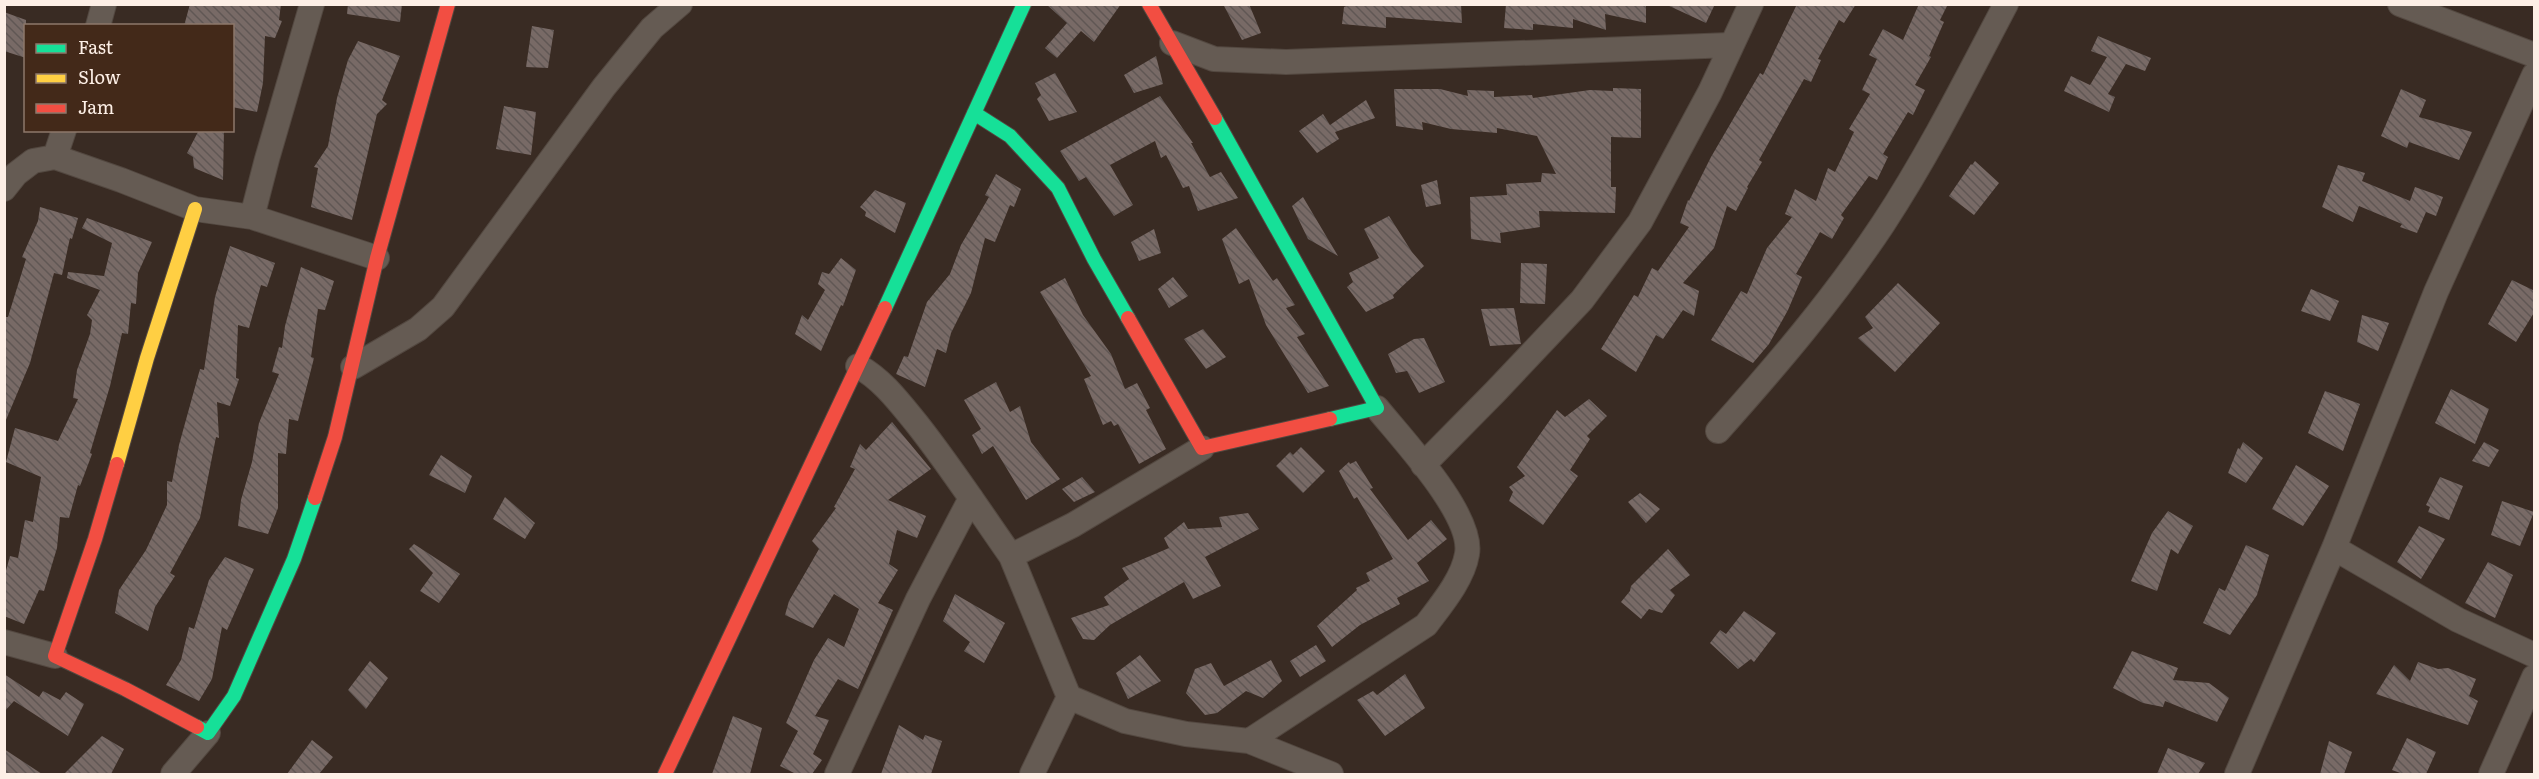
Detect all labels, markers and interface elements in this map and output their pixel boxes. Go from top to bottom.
legend [24,24,234,132]
text: Fast [78,33,114,60]
text: Slow [78,63,121,90]
text: Jam [78,93,114,120]

